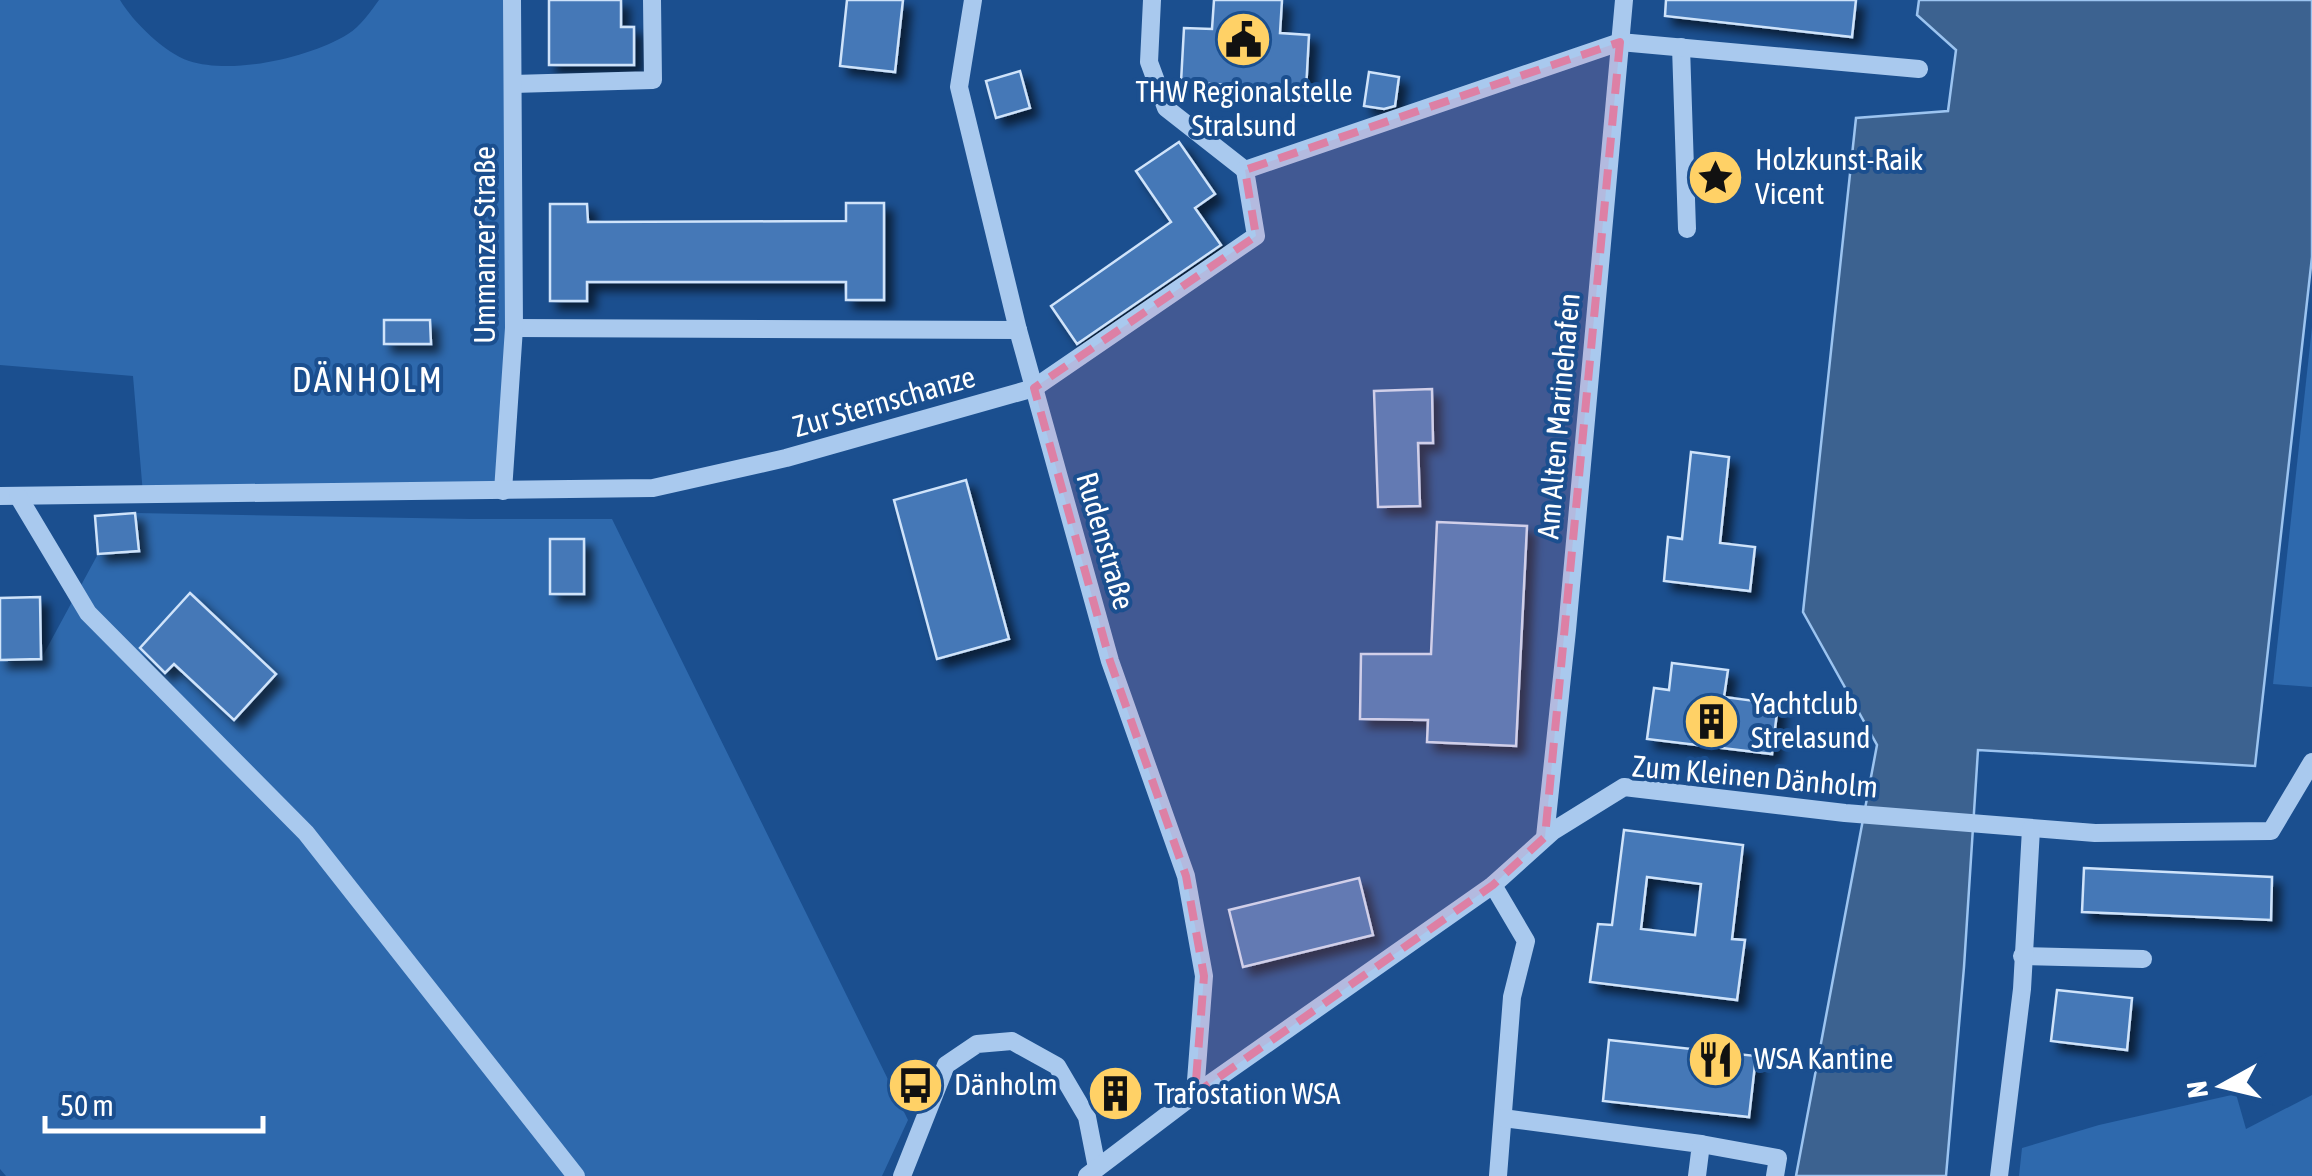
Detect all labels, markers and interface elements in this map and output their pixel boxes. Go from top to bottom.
public building icon: THW Regionalstelle Stralsund [1214,9,1274,69]
place label: THW Regionalstelle Stralsund [1135,74,1353,142]
place label: Holzkunst-Raik Vicent [1755,142,1923,210]
street label: Ummanzer Straße [467,146,501,344]
place icon: Holzkunst-Raik Vicent [1686,147,1746,207]
street label: Am Alten Marinehafen [1530,292,1586,540]
district label: DÄNHOLM [292,359,444,399]
street label: Zur Sternschanze [789,359,979,443]
street label: Rudenstraße [1070,468,1142,613]
place label: Yachtclub Strelasund [1751,686,1870,754]
building icon: Yachtclub Strelasund [1682,691,1742,751]
street label: Zum Kleinen Dänholm [1631,748,1880,804]
restaurant icon: WSA Kantine [1685,1029,1745,1089]
north arrow [2172,1036,2272,1136]
place label: WSA Kantine [1754,1041,1893,1075]
bus stop icon: Dänholm [885,1055,945,1115]
building icon: Trafostation WSA [1085,1064,1145,1124]
place label: Dänholm [954,1067,1058,1101]
scale bar [45,1071,262,1133]
place label: Trafostation WSA [1154,1076,1341,1110]
text: N [2180,1079,2214,1100]
text: 50 m [60,1088,114,1122]

